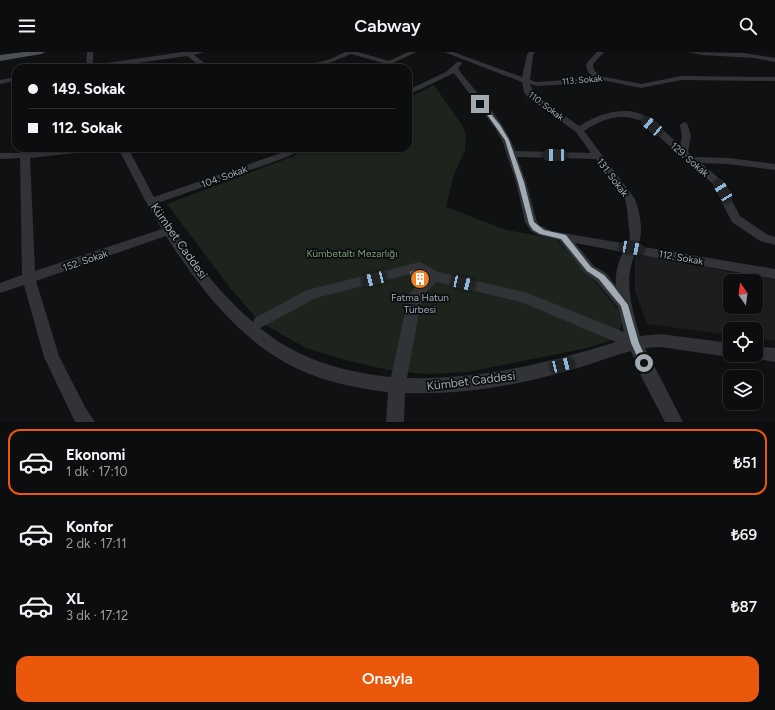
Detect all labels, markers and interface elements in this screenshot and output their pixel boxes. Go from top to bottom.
icon: menu [16,15,38,37]
text: Cabway [354,15,421,37]
icon: search [737,15,759,37]
street label: 113. Sokak [561,72,603,87]
text: 149. Sokak [52,80,125,98]
street label: 110. Sokak [527,89,567,123]
route end [471,95,489,113]
car [639,114,665,138]
text: 112. Sokak [52,119,122,137]
street label: 129. Sokak [668,139,712,180]
car [543,149,567,161]
street label: 131. Sokak [594,155,631,199]
street label: 104. Sokak [199,162,249,191]
car [712,178,734,204]
street label: Kümbet Caddesi [148,201,210,281]
car [619,240,645,256]
street label: 152. Sokak [61,247,109,274]
park label: Kümbetaltı Mezarlığı [306,247,398,260]
street label: 112. Sokak [658,247,704,268]
building icon: Fatma Hatun Türbesi [409,268,431,290]
car [361,270,387,288]
car [450,274,476,292]
north arrow [723,274,763,314]
map controls [723,274,763,410]
place label: Fatma Hatun Türbesi [391,291,449,316]
button: locate [723,322,763,362]
route start [635,354,653,372]
car [549,356,575,374]
street label: Kümbet Caddesi [426,369,516,393]
button: layers [723,370,763,410]
icon: car [18,444,54,480]
text: Ekonomi [66,446,125,464]
text: ₺51 [733,454,757,472]
text: 1 dk · 17:10 [66,464,128,479]
icon: car [18,516,54,552]
text: Konfor [66,518,113,536]
text: ₺69 [731,526,757,544]
text: 2 dk · 17:11 [66,536,127,551]
icon: car [18,588,54,624]
text: XL [66,590,84,608]
text: ₺87 [731,598,757,616]
text: 3 dk · 17:12 [66,608,128,623]
button: Onayla [16,656,759,702]

